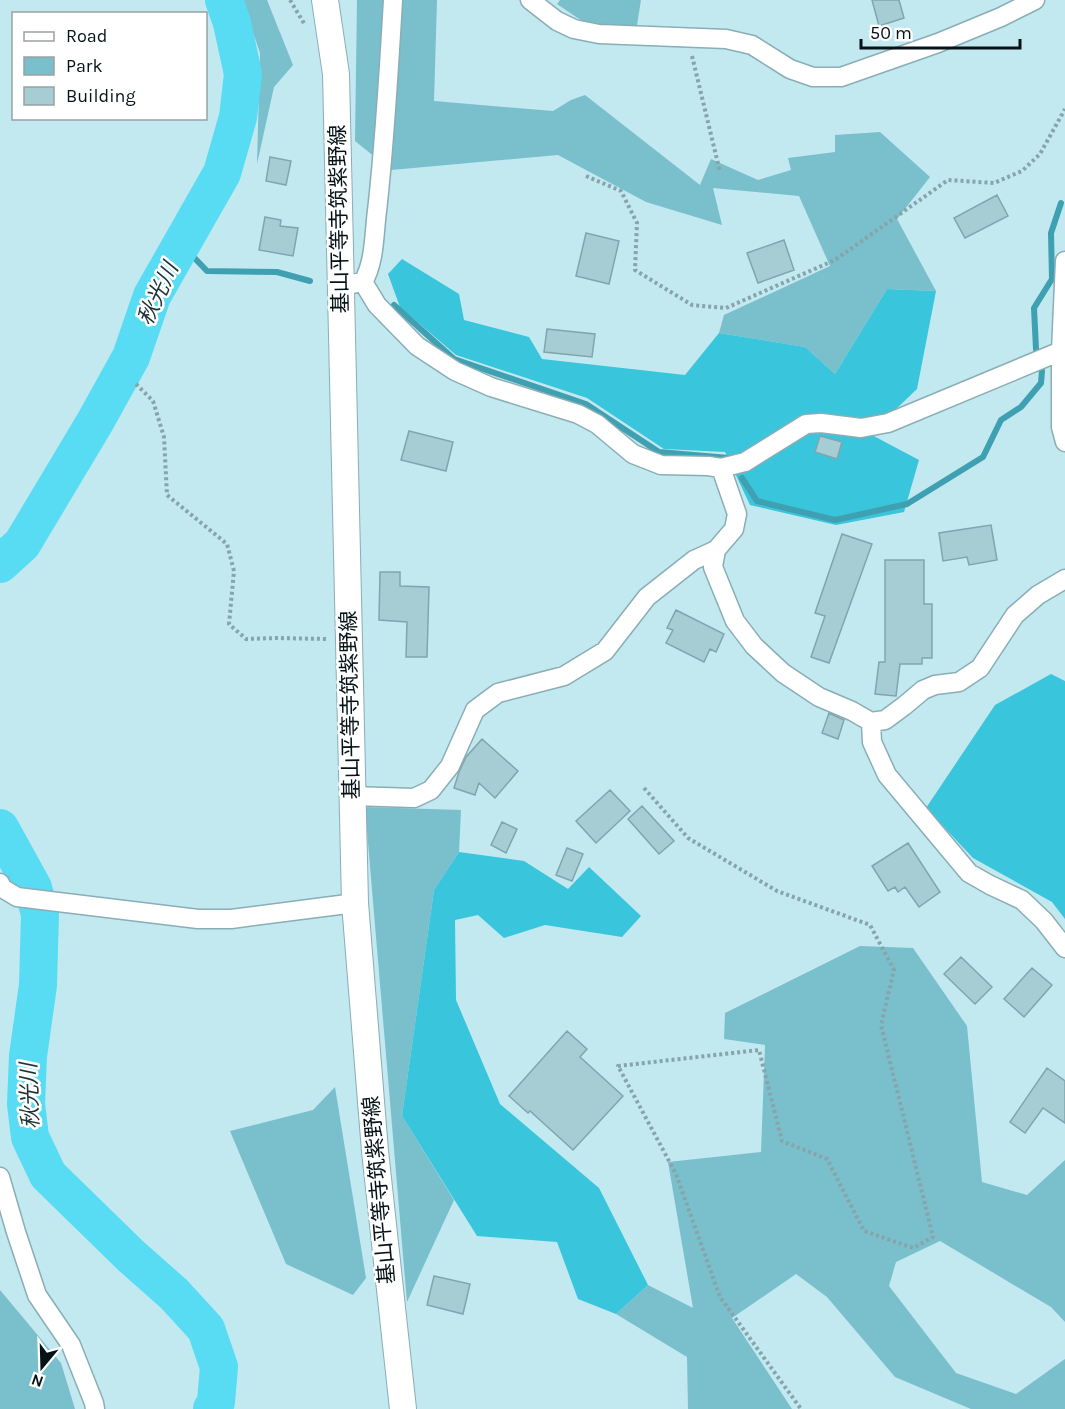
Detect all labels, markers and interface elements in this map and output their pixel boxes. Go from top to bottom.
legend [12,12,207,120]
scale bar [861,12,1020,50]
text: 50 m [870,22,912,44]
text: Road [66,25,107,47]
text: Park [66,55,103,77]
text: Building [66,85,136,107]
street label: 基山平等寺筑紫野線 [325,124,353,314]
water label: 秋光川 [132,257,185,329]
street label: 基山平等寺筑紫野線 [336,610,364,800]
water label: 秋光川 [16,1061,44,1129]
street label: 基山平等寺筑紫野線 [359,1095,399,1285]
north arrow [12,1337,72,1397]
text: N [29,1370,46,1392]

